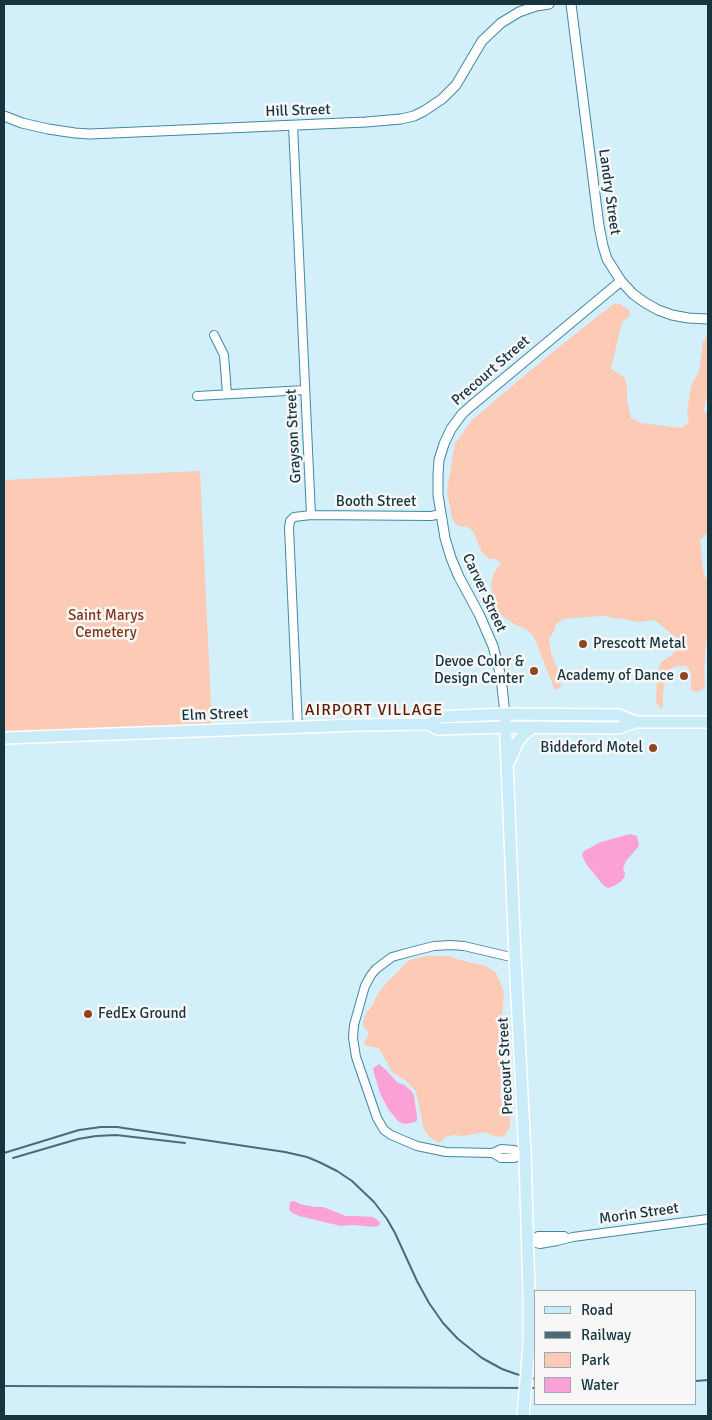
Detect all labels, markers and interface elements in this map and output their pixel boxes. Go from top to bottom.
street label: Hill Street [265,101,331,121]
street label: Landry Street [594,148,624,236]
street label: Precourt Street [448,332,534,410]
street label: Grayson Street [283,388,305,484]
street label: Booth Street [336,493,416,511]
street label: Carver Street [458,551,510,635]
park label: Saint Marys Cemetery [68,607,144,642]
place label: Prescott Metal [593,635,686,653]
marker: Prescott Metal [577,638,589,650]
place label: Devoe Color & Design Center [434,653,524,688]
marker: Devoe Color & Design Center [528,665,540,677]
place label: Academy of Dance [557,667,674,685]
marker: Academy of Dance [678,670,690,682]
district label: AIRPORT VILLAGE [303,701,445,721]
street label: Elm Street [181,705,249,725]
place label: Biddeford Motel [540,739,643,757]
marker: Biddeford Motel [647,742,659,754]
place label: FedEx Ground [98,1005,187,1023]
marker: FedEx Ground [82,1008,94,1020]
street label: Precourt Street [494,1017,518,1115]
street label: Morin Street [598,1199,680,1229]
legend [534,1290,697,1405]
text: Road [581,1301,613,1319]
text: Railway [581,1326,631,1344]
text: Park [581,1351,610,1369]
text: Water [581,1376,619,1394]

